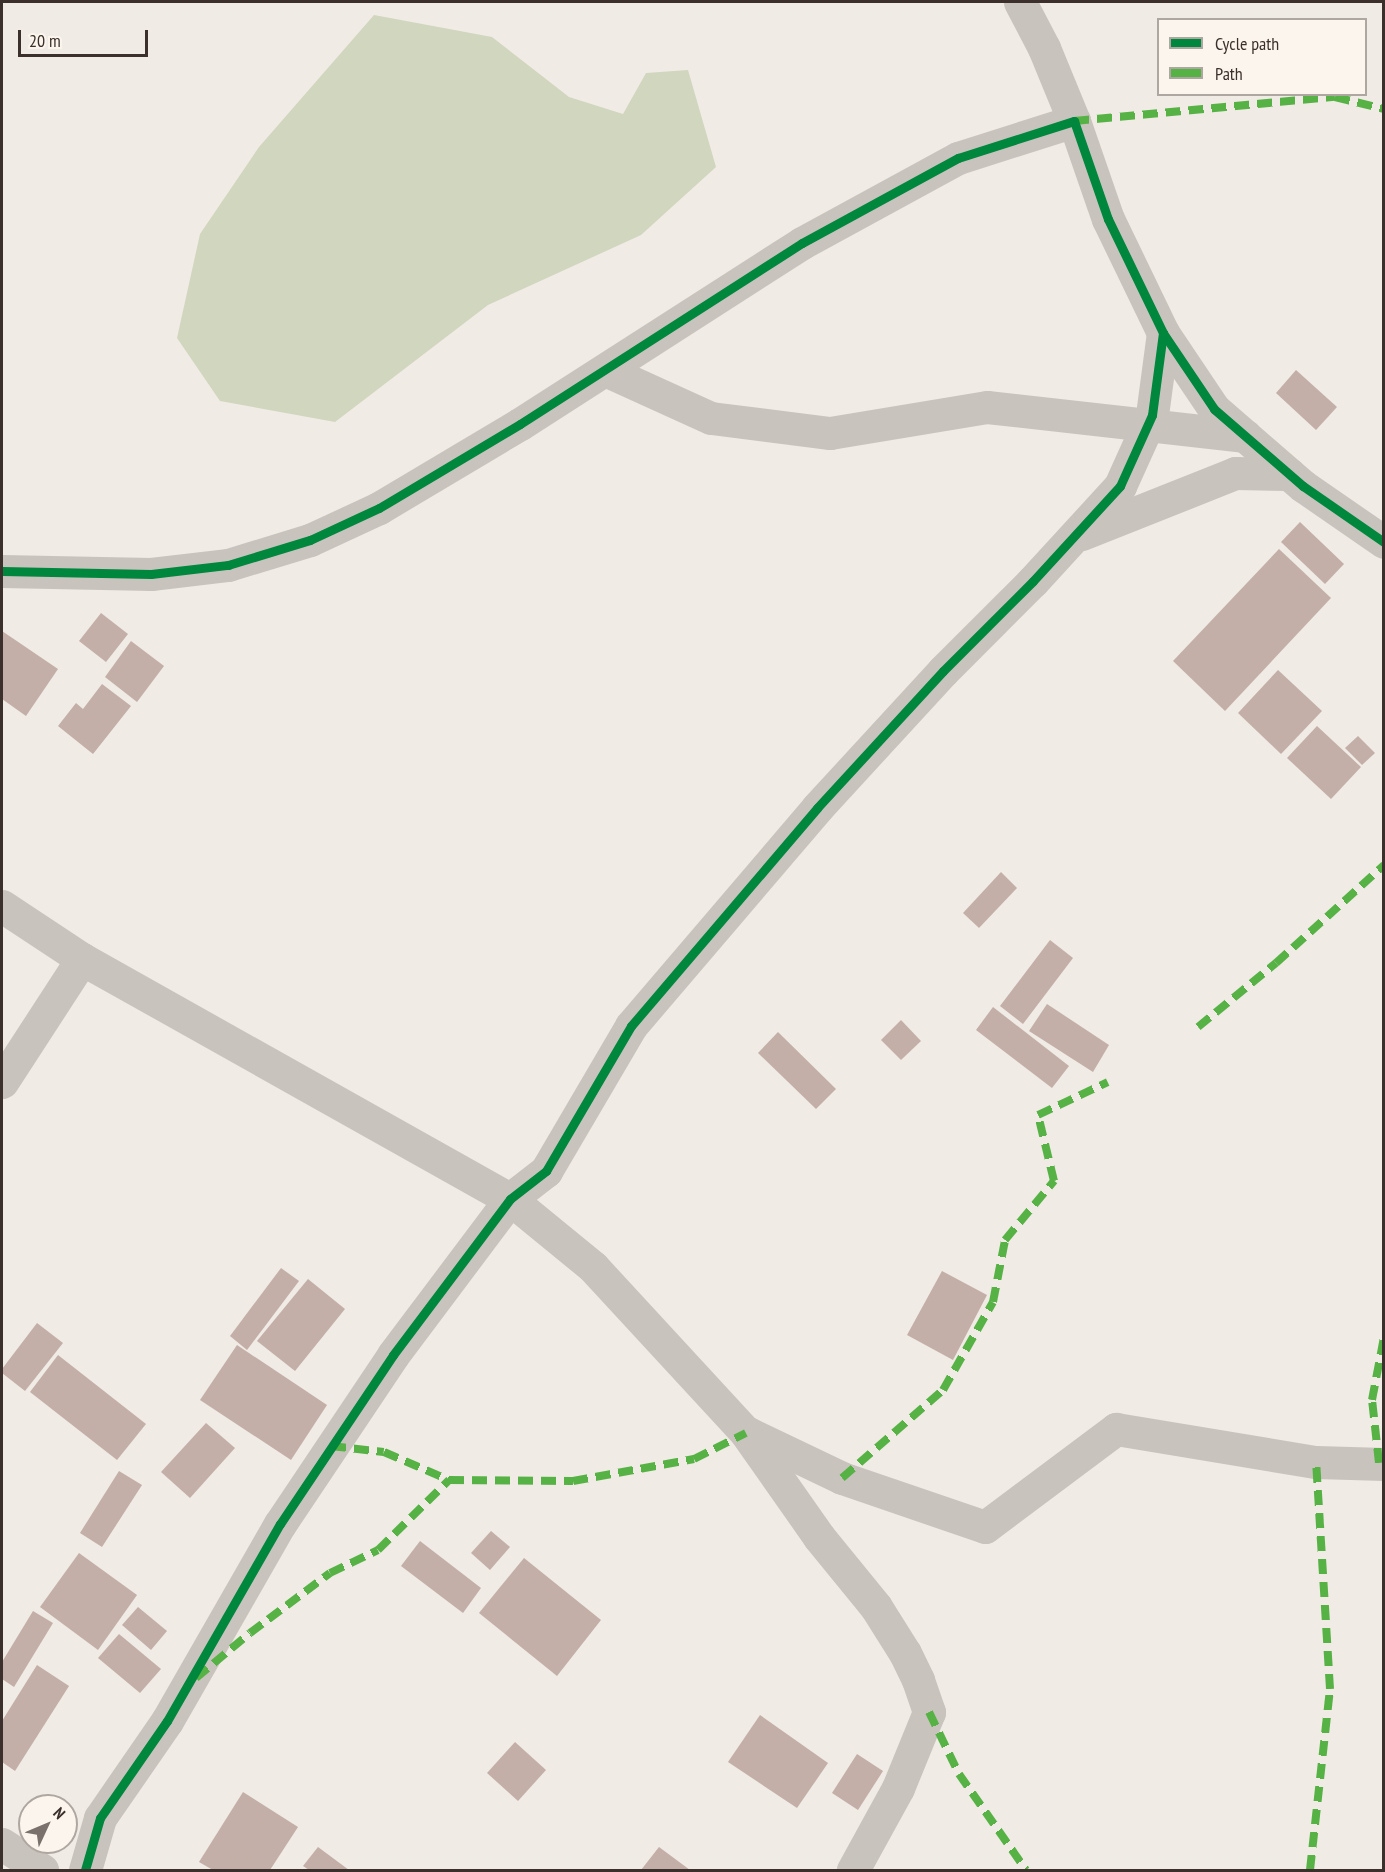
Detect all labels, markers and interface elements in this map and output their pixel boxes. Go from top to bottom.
scale bar [21,18,152,56]
legend [1157,18,1367,96]
text: 20 m [29,29,61,52]
text: Cycle path [1215,32,1279,55]
text: Path [1215,62,1243,85]
north arrow [18,1794,78,1854]
text: N [49,1803,70,1823]

